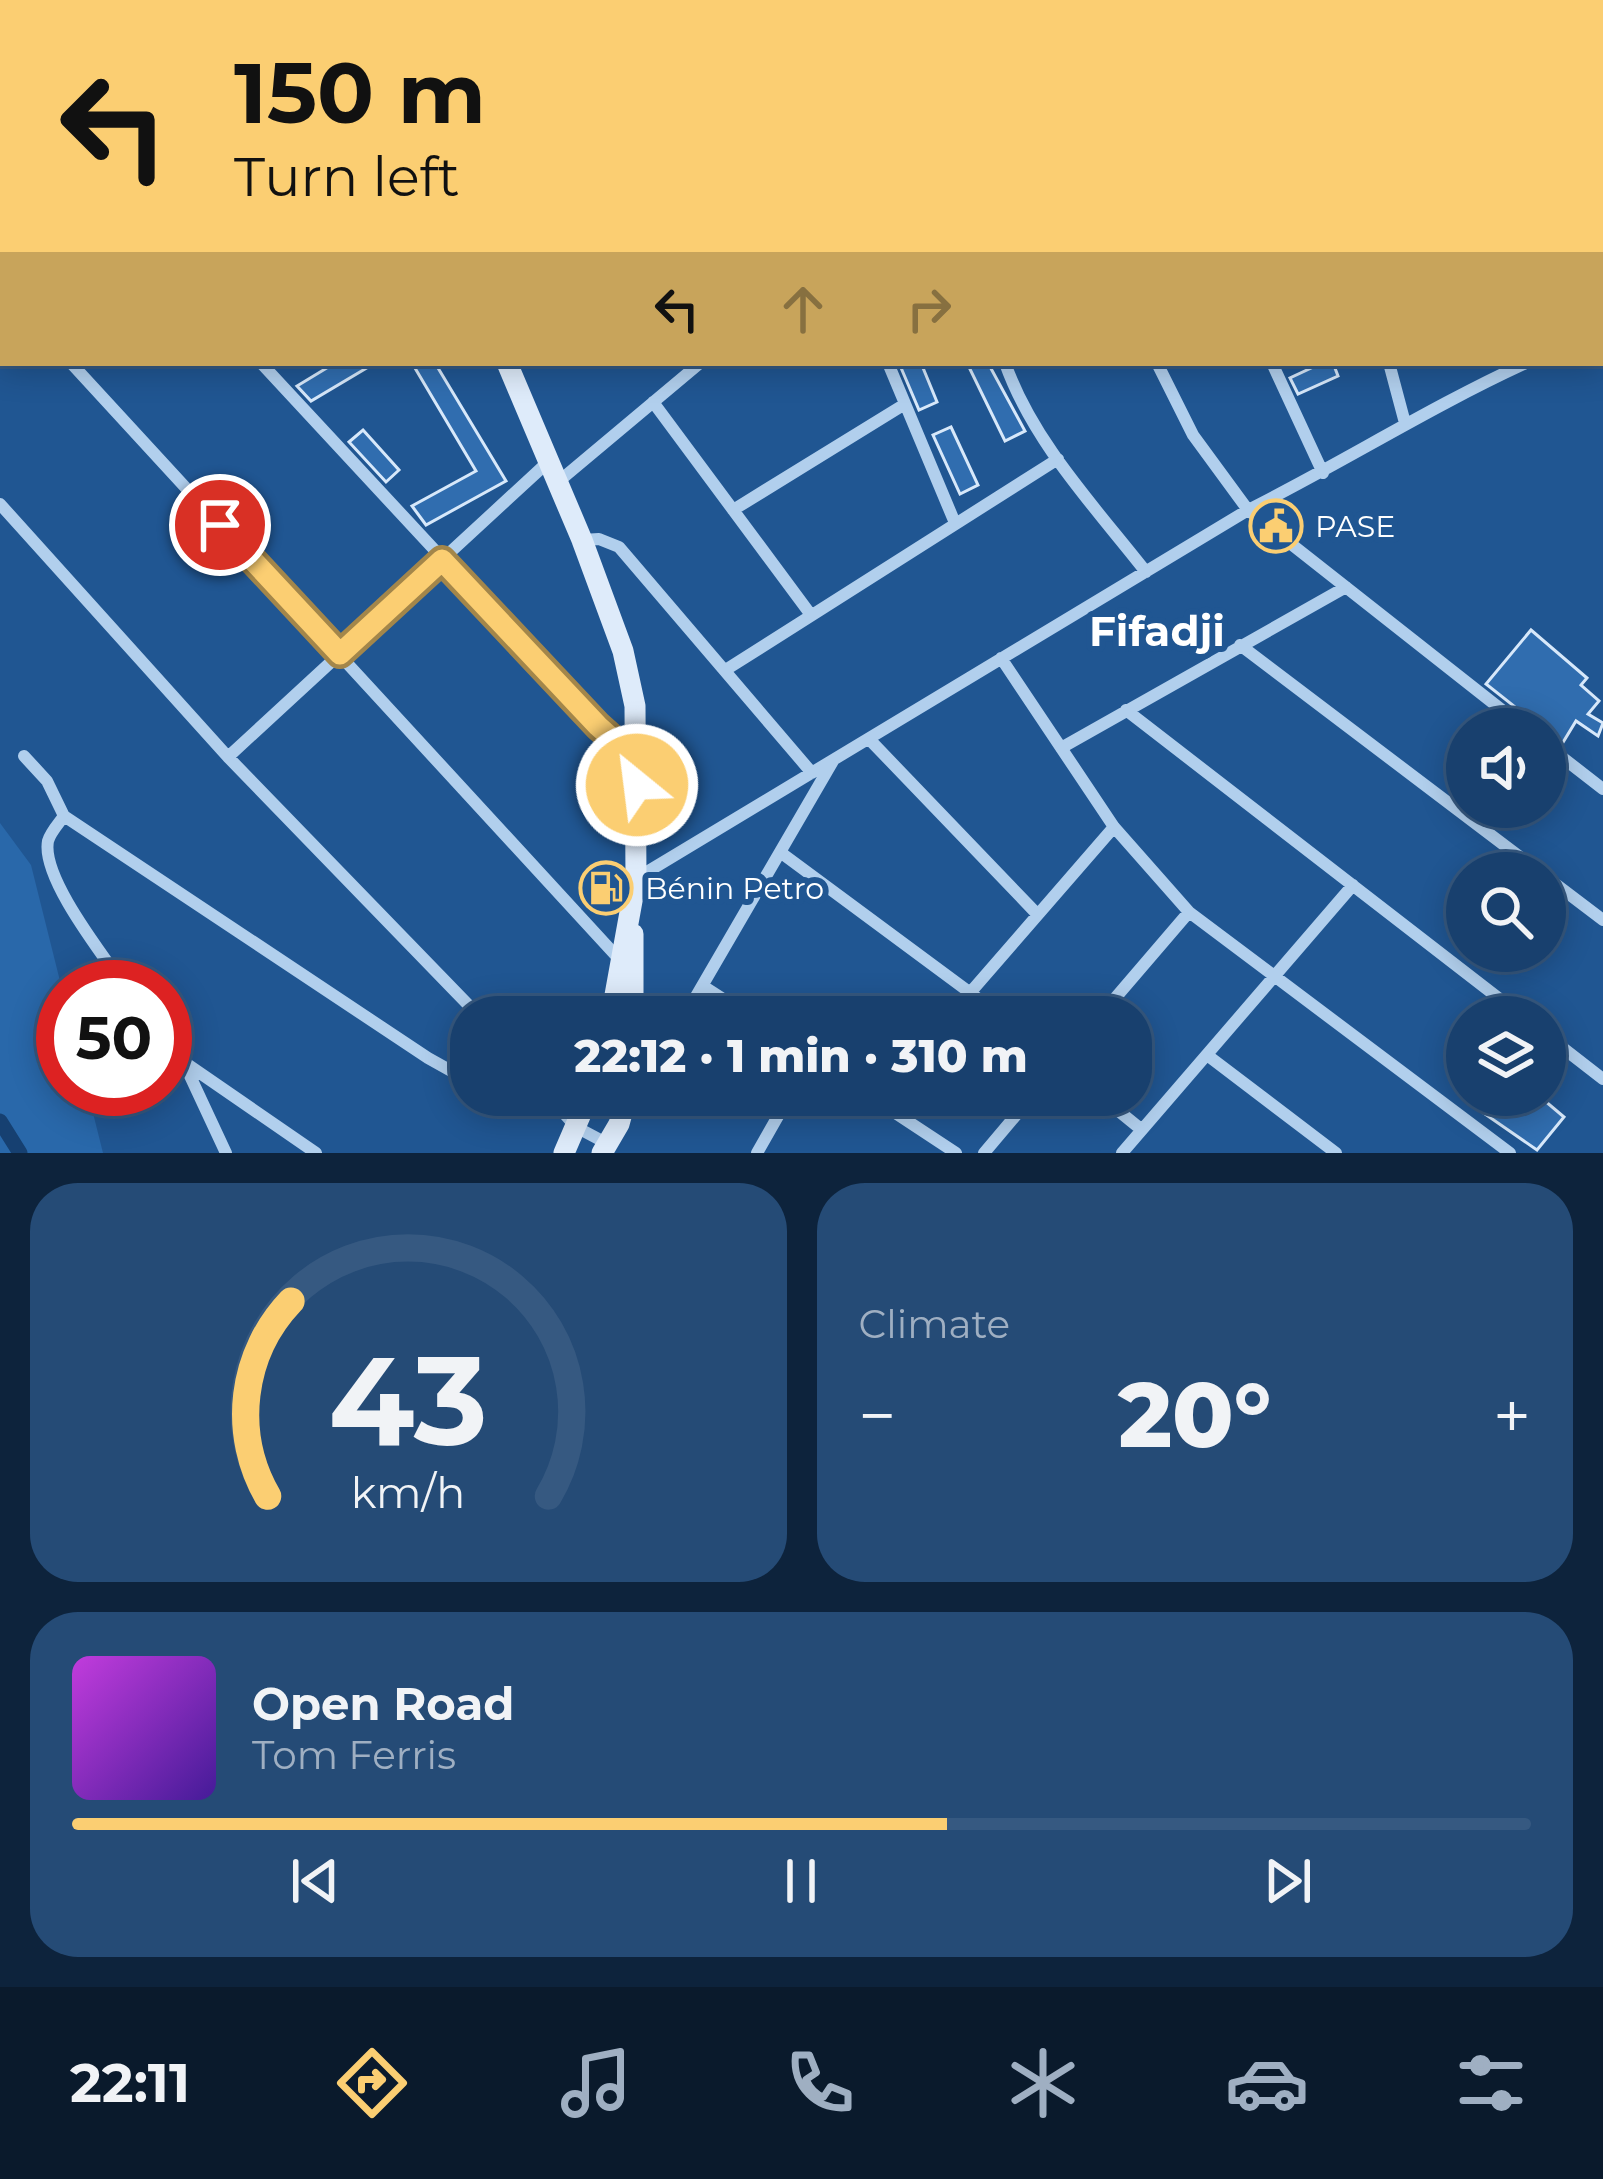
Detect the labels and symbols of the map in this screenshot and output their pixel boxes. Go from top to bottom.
pin [169,474,271,576]
public building icon: PASE [1248,498,1304,554]
place label: PASE [1315,508,1395,545]
district label: Fifadji [1089,605,1225,657]
position arrow [574,722,700,848]
fuel station icon: Bénin Petro [578,860,634,916]
place label: Bénin Petro [645,870,824,907]
speed limit sign: 50 [36,960,192,1116]

